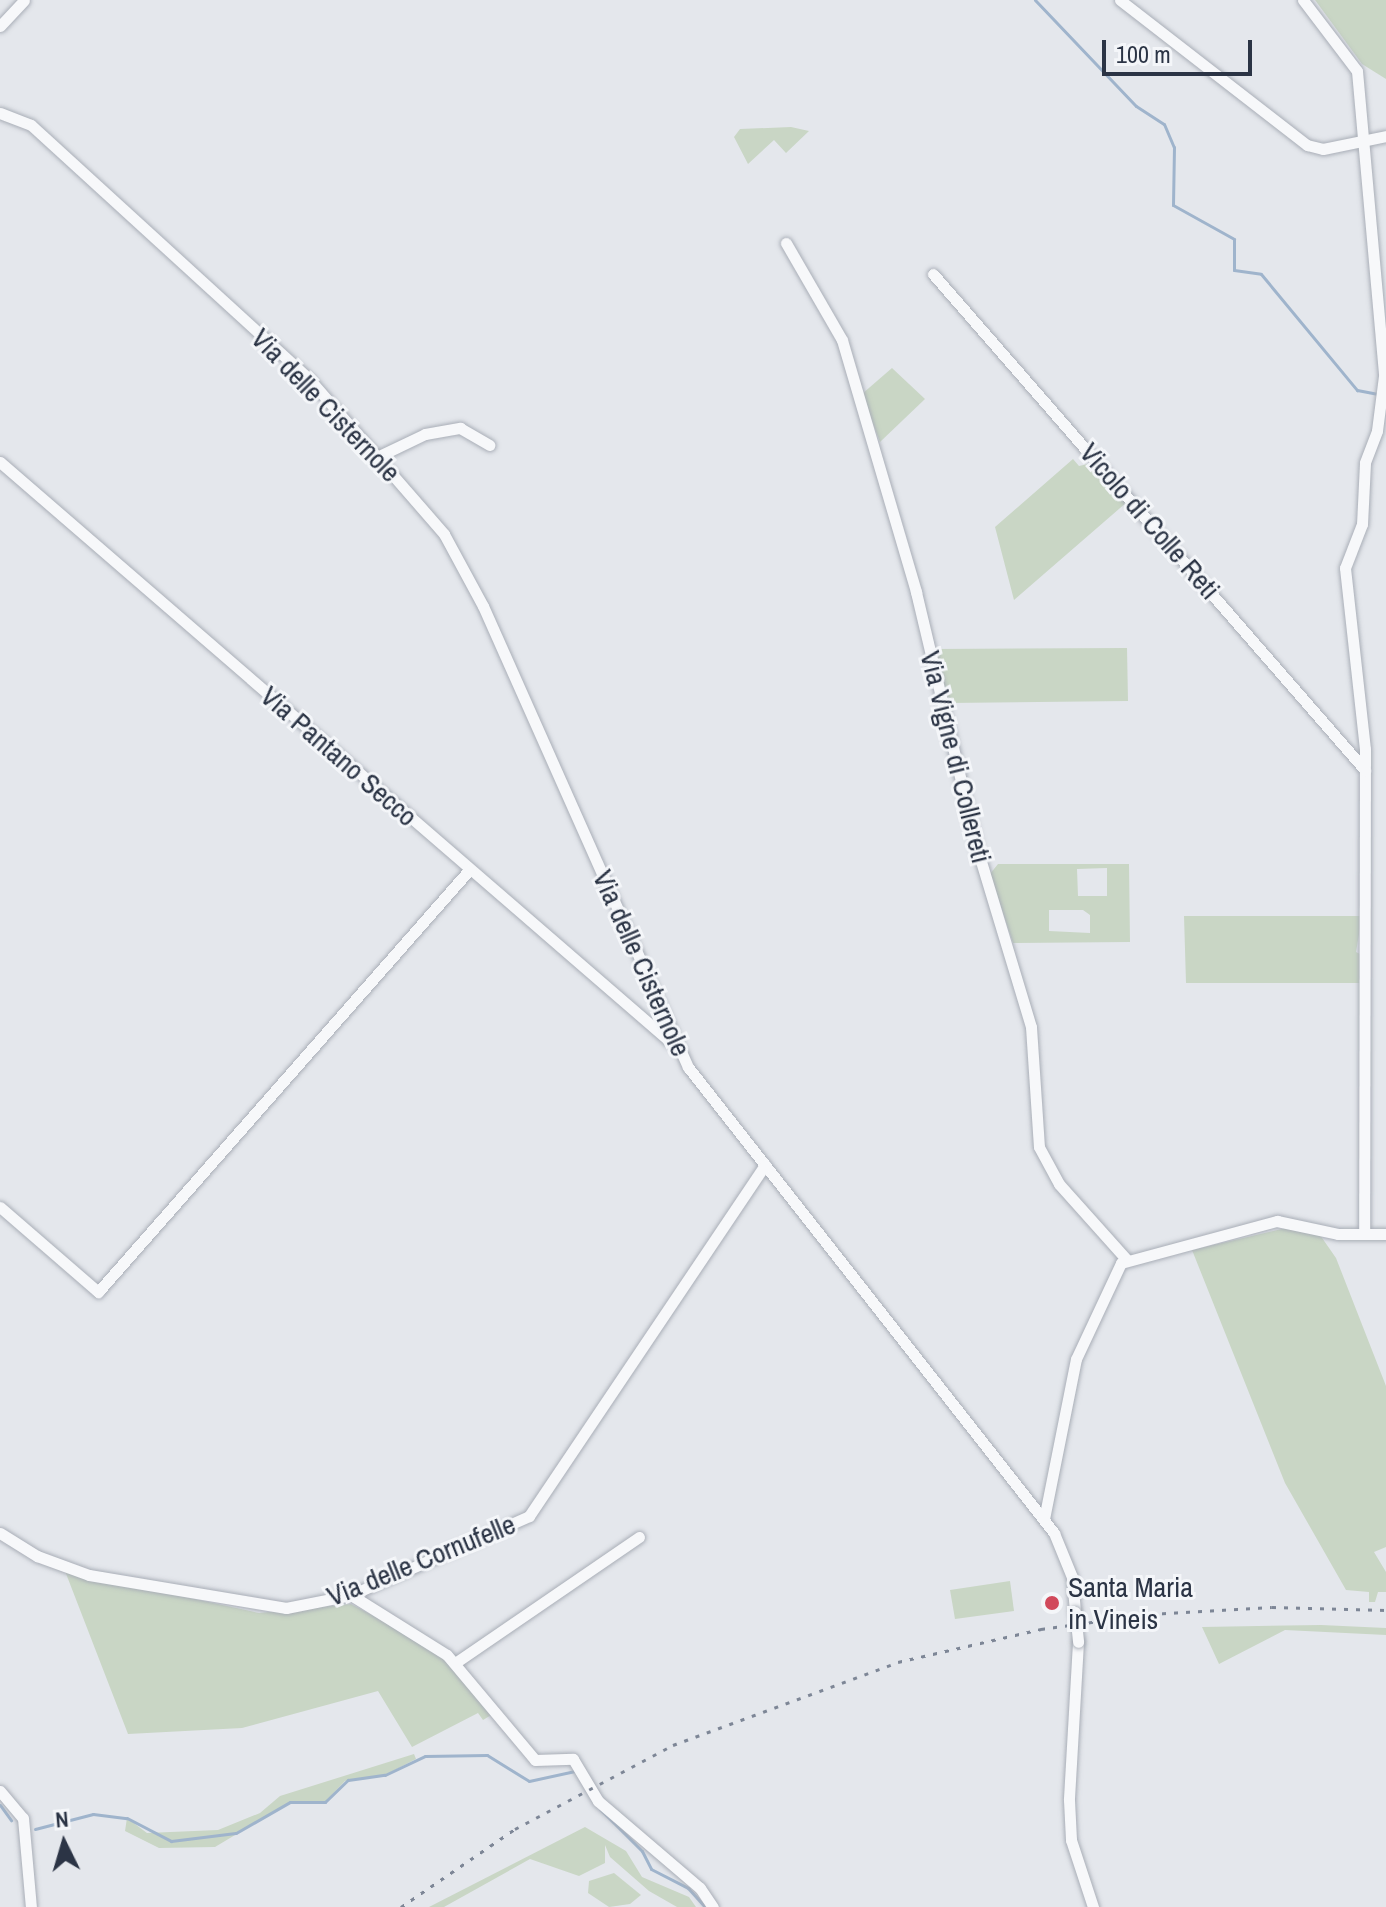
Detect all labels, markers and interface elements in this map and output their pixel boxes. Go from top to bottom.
scale bar [1106,24,1256,74]
text: 100 m [1116,38,1171,70]
street label: Via delle Cisternole [244,321,408,489]
street label: Vicolo di Colle Reti [1073,436,1227,606]
street label: Via Vigne di Collereti [913,647,999,867]
street label: Via Pantano Secco [254,679,424,833]
street label: Via delle Cisternole [586,865,698,1061]
street label: Via delle Cornufelle [322,1507,520,1613]
place label: Santa Maria in Vineis [1068,1570,1193,1636]
marker: Santa Maria in Vineis [1043,1594,1061,1612]
north arrow [24,1803,104,1883]
text: N [54,1804,70,1835]

